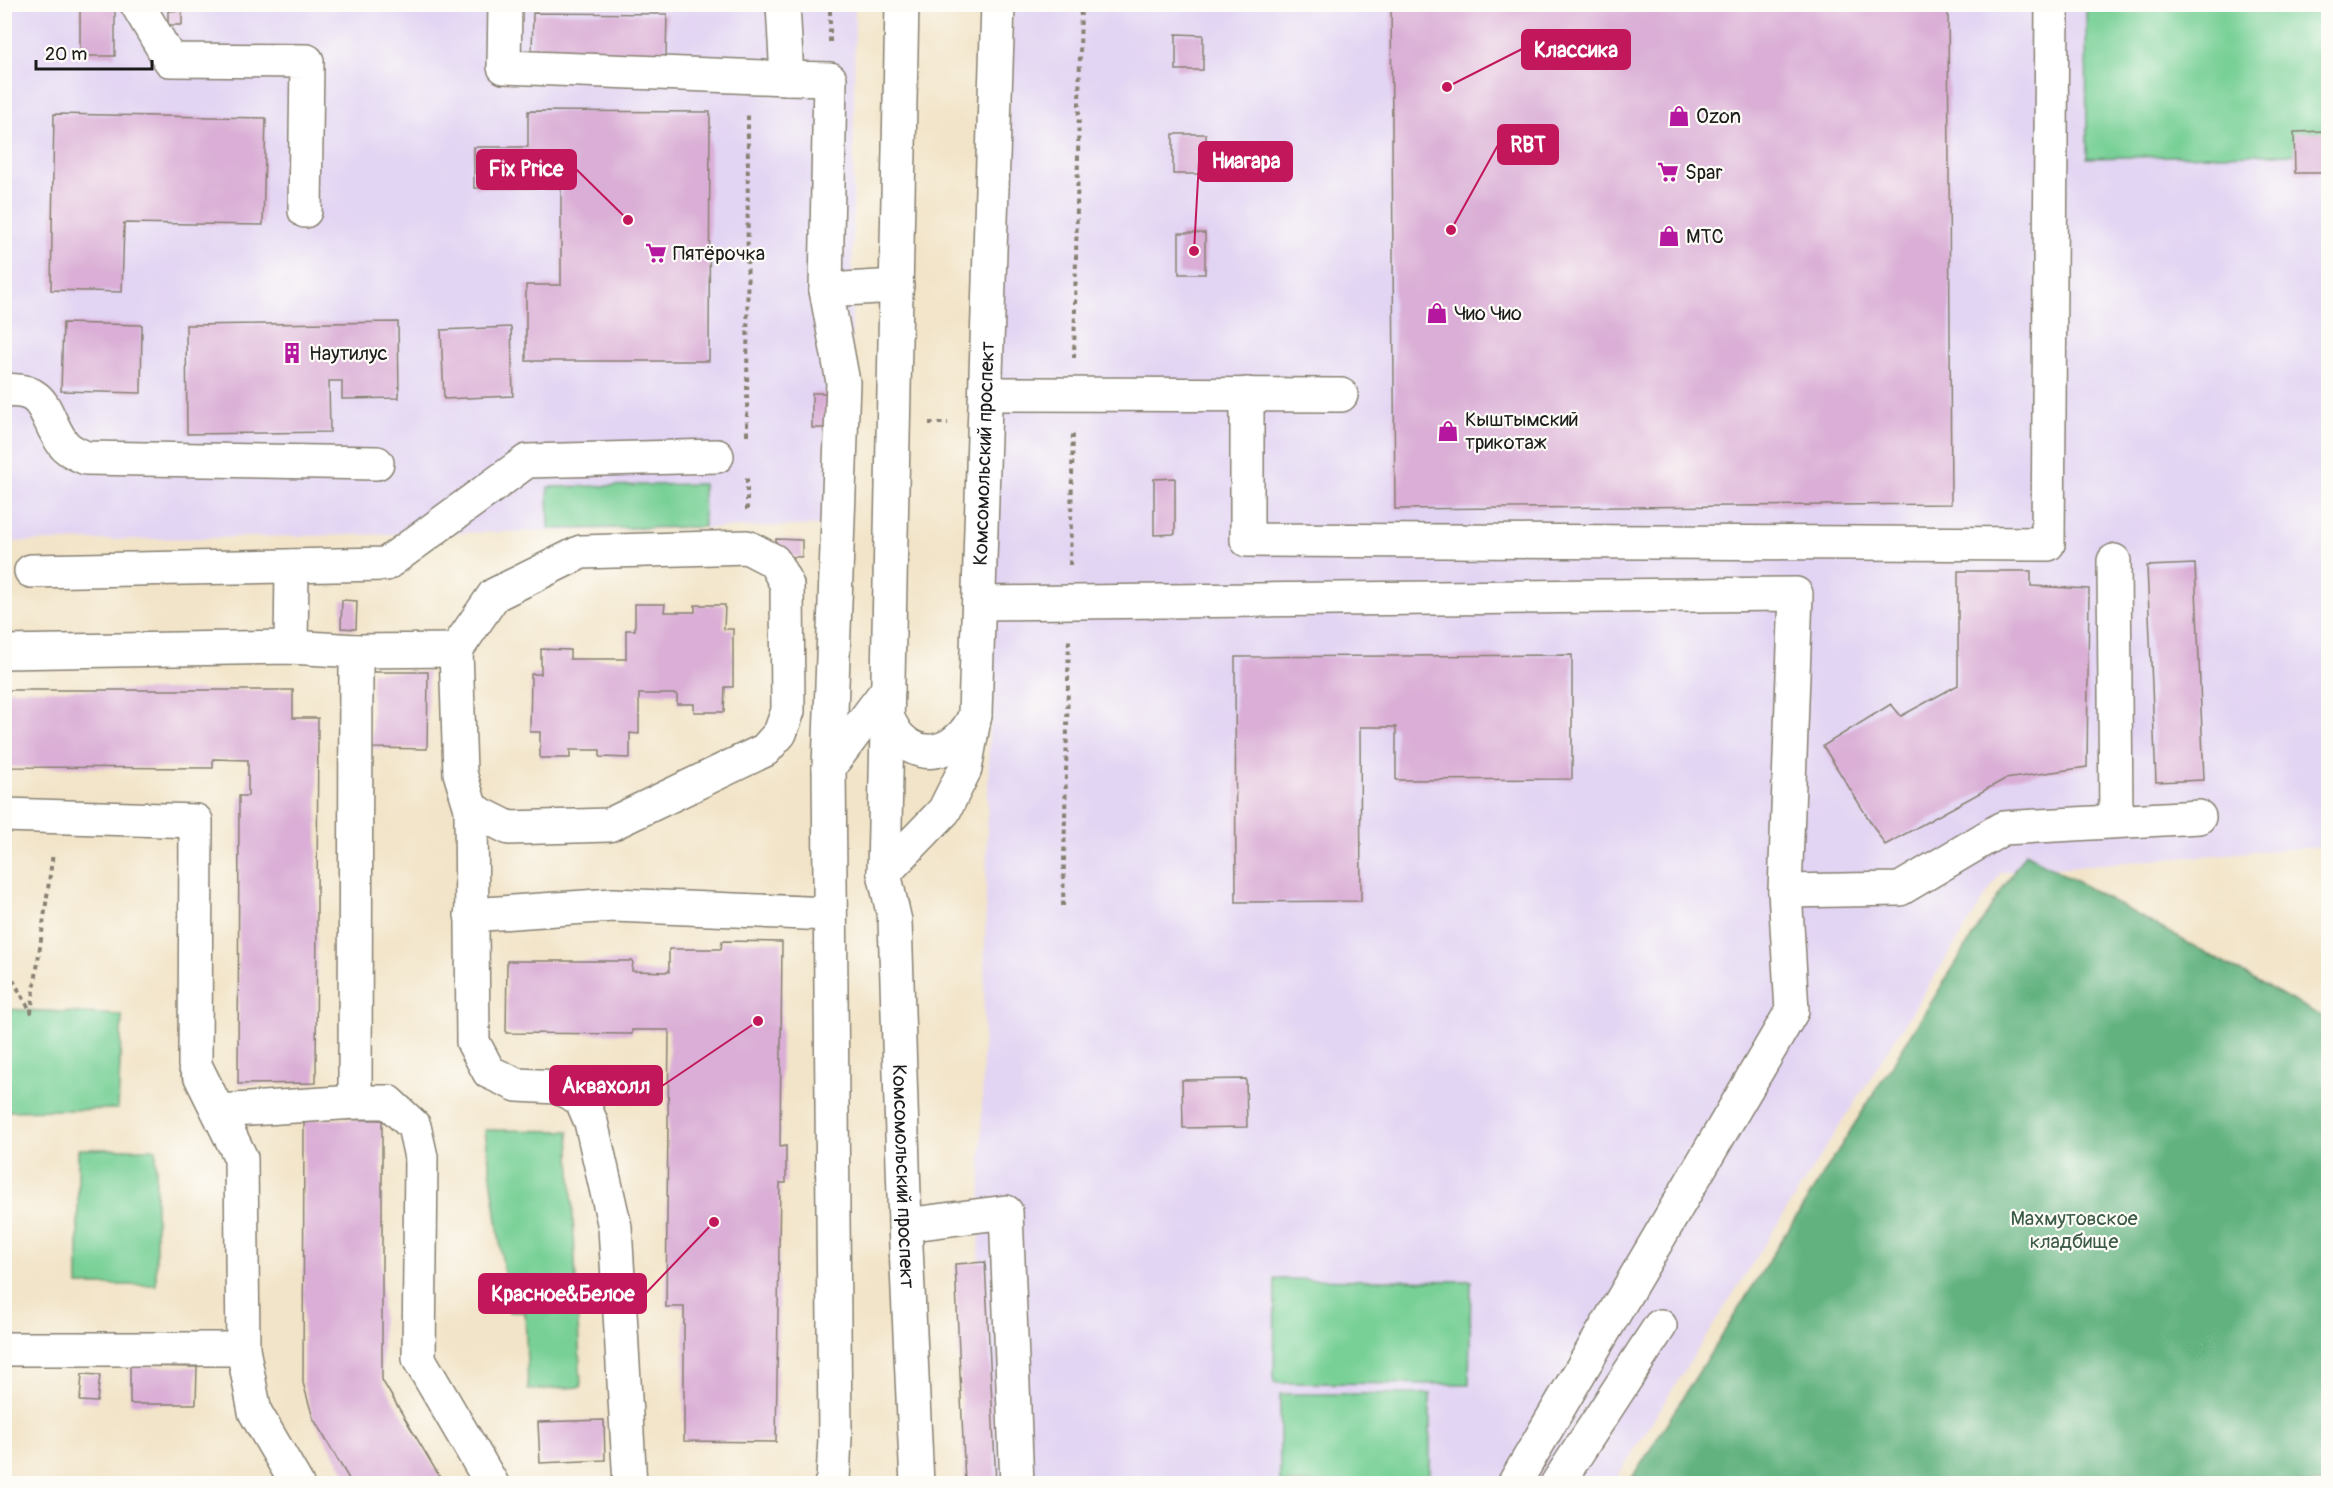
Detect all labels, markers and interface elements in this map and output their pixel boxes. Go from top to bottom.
callout: Классика [1522,30,1630,69]
scale bar [36,33,152,71]
text: Классика [1534,37,1618,64]
text: 20 m [45,43,87,66]
shop icon: Ozon [1667,104,1691,128]
place label: Ozon [1696,104,1741,129]
callout: RBT [1498,125,1558,164]
text: RBT [1510,132,1546,159]
callout: Ниагара [1199,142,1292,181]
text: Ниагара [1211,148,1281,175]
callout: Fix Price [477,150,576,189]
text: Fix Price [489,156,564,183]
supermarket icon: Spar [1656,160,1680,184]
place label: Spar [1685,160,1723,185]
shop icon: МТС [1657,224,1681,248]
place label: МТС [1686,224,1724,249]
supermarket icon: Пятёрочка [644,241,668,265]
place label: Пятёрочка [673,241,765,266]
shop icon: Чио Чио [1425,301,1449,325]
place label: Чио Чио [1454,301,1522,326]
building icon: Наутилус [280,341,304,365]
place label: Наутилус [309,341,388,366]
street label: Комсомольский проспект [967,341,1000,566]
place label: Кыштымский трикотаж [1465,407,1579,455]
shop icon: Кыштымский трикотаж [1436,419,1460,443]
street label: Комсомольский проспект [887,1064,920,1289]
callout: Аквахолл [550,1066,662,1105]
text: Аквахолл [562,1073,650,1100]
park label: Махмутовское кладбище [2010,1206,2138,1254]
callout: Красное&Белое [479,1274,646,1313]
text: Красное&Белое [491,1281,635,1308]

